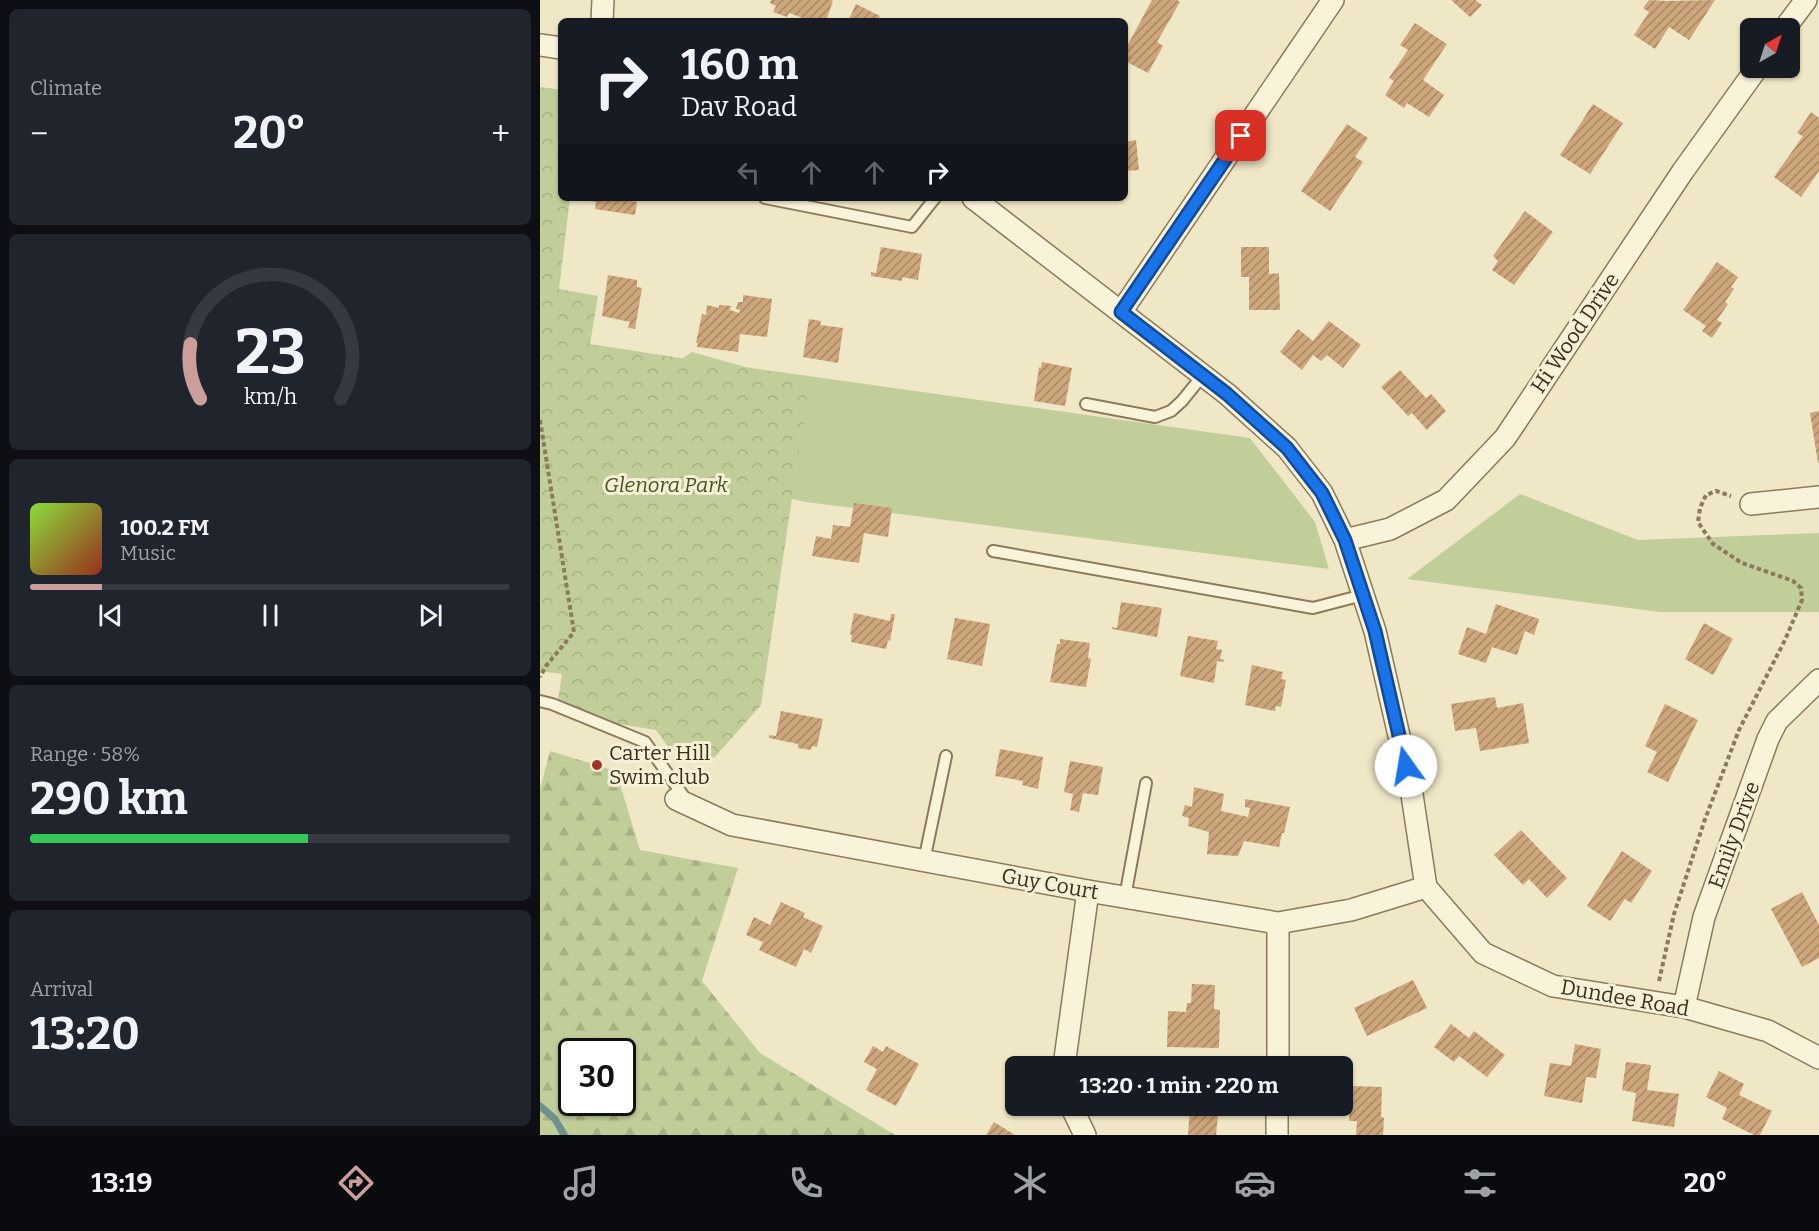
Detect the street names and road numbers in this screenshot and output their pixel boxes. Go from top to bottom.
street label: Hi Wood Drive [1525,268,1625,398]
street label: Emily Drive [1703,778,1765,892]
street label: Guy Court [999,863,1101,905]
street label: Dundee Road [1559,974,1691,1022]

